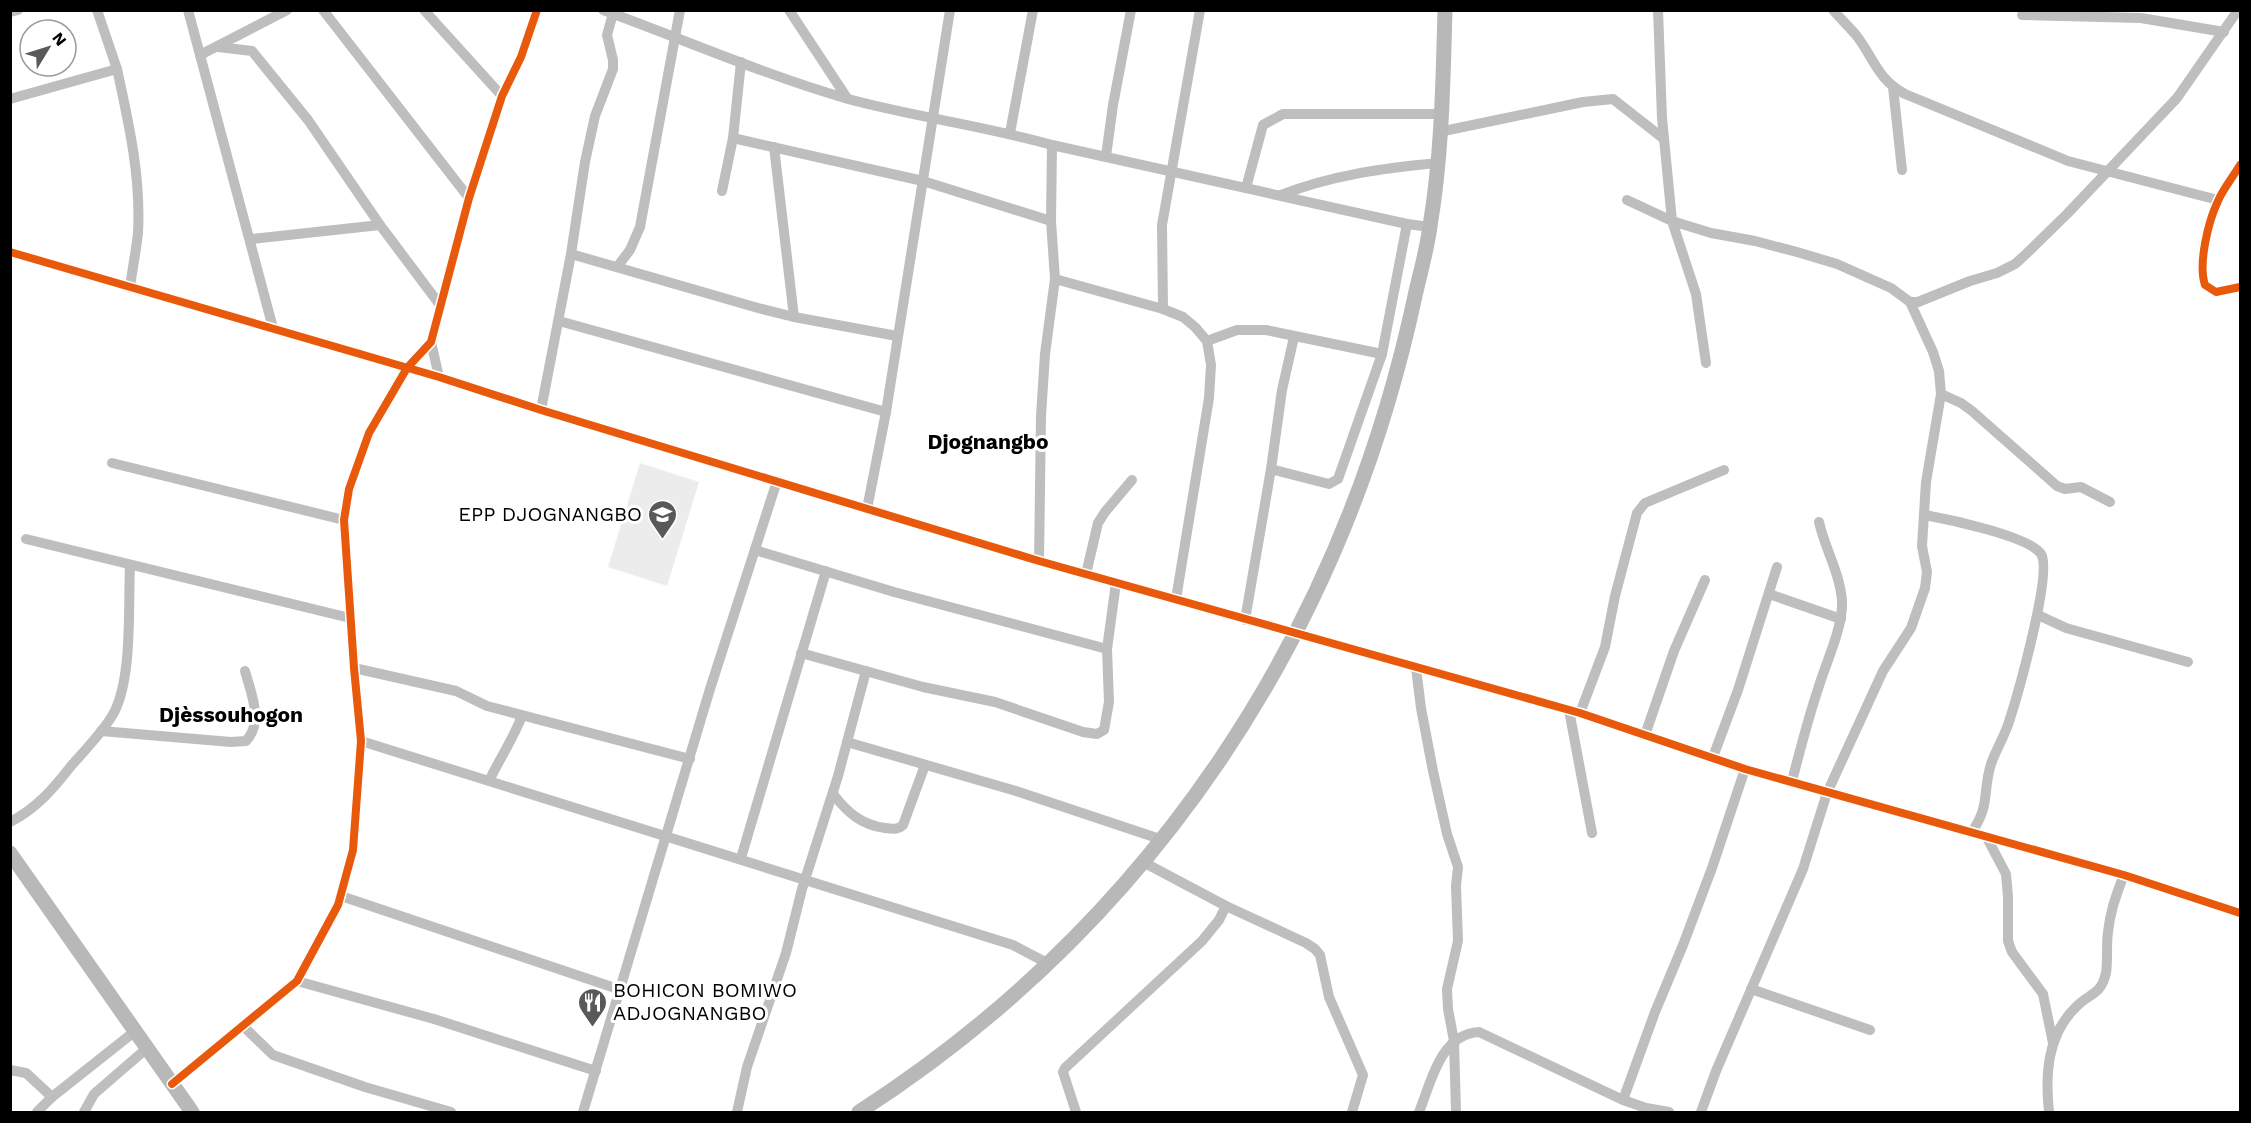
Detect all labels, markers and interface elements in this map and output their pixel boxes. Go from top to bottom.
north arrow [18,18,78,78]
text: N [48,29,71,50]
district label: Djognangbo [927,429,1049,454]
school or university icon: EPP DJOGNANGBO [647,498,679,540]
place label: EPP DJOGNANGBO [458,502,642,526]
district label: Djèssouhogon [159,702,303,727]
place label: BOHICON BOMIWO ADJOGNANGBO [613,978,797,1025]
restaurant icon: BOHICON BOMIWO ADJOGNANGBO [576,986,608,1028]

